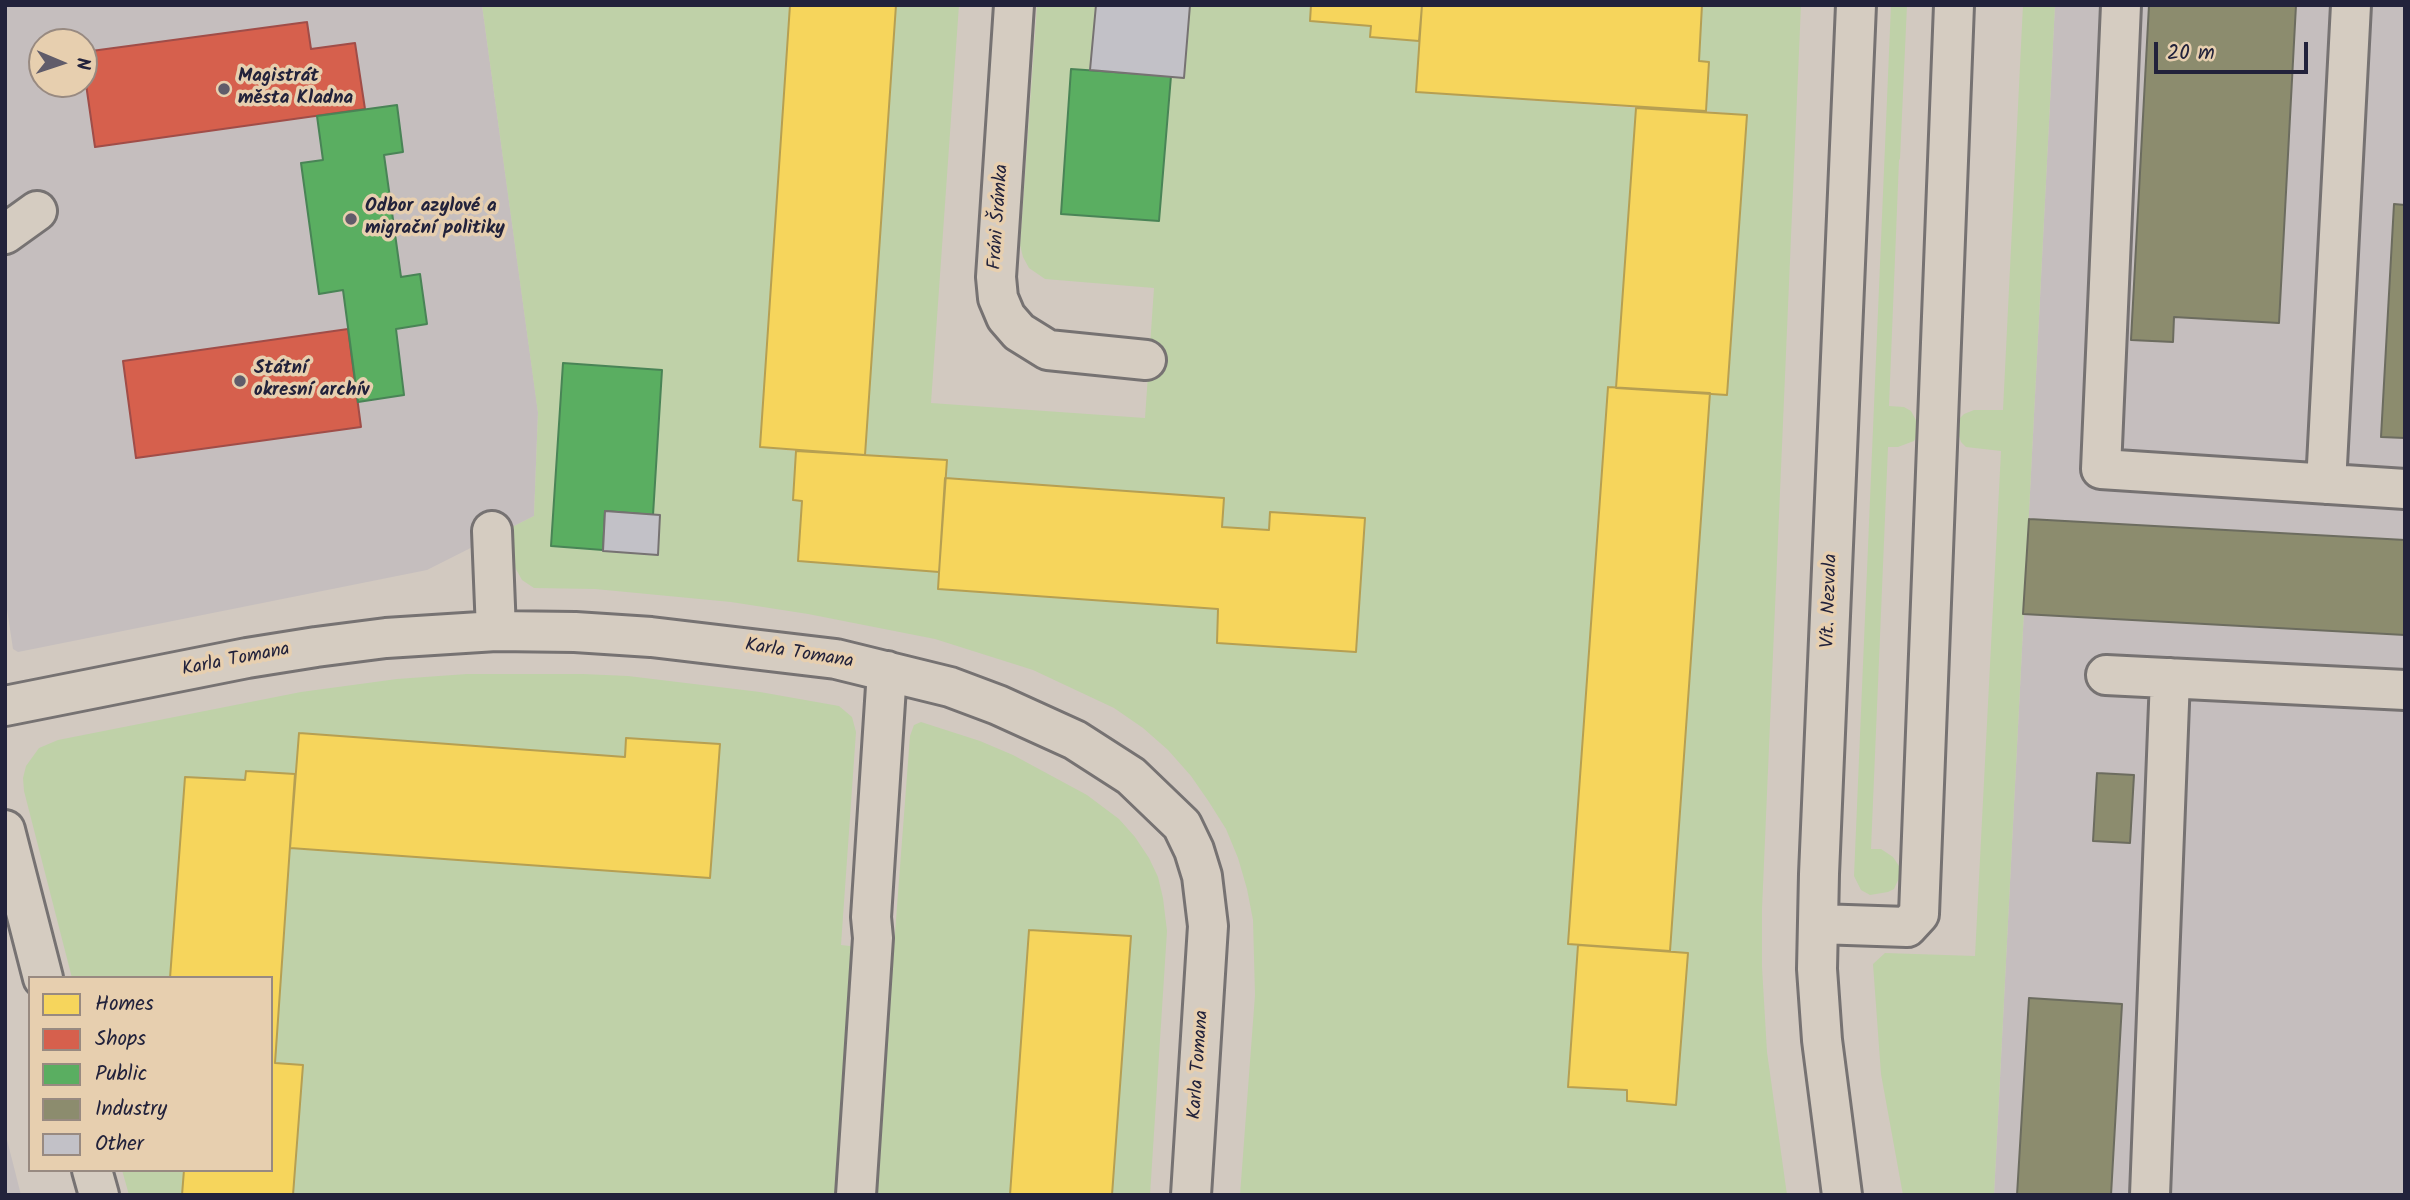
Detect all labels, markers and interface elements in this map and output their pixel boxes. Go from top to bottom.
north arrow [28,28,98,98]
scale bar [2158,28,2312,72]
text: 20 m [2167,37,2215,70]
text: N [67,57,97,70]
place label: Magistrát města Kladna [238,67,353,111]
marker: Magistrát města Kladna [216,81,232,97]
street label: Fráni Šrámka [985,164,1015,270]
place label: Odbor azylové a migrační politiky [365,197,505,241]
marker: Odbor azylové a migrační politiky [343,211,359,227]
place label: Státní okresní archív [254,359,369,403]
marker: Státní okresní archív [232,373,248,389]
street label: Vít. Nezvala [1818,553,1844,649]
street label: Karla Tomana [743,635,855,675]
street label: Karla Tomana [180,639,292,683]
legend [28,976,273,1172]
text: Homes [95,988,154,1021]
street label: Karla Tomana [1185,1010,1215,1120]
text: Shops [95,1023,146,1056]
text: Public [95,1058,147,1091]
text: Industry [95,1093,167,1126]
text: Other [95,1128,144,1161]

